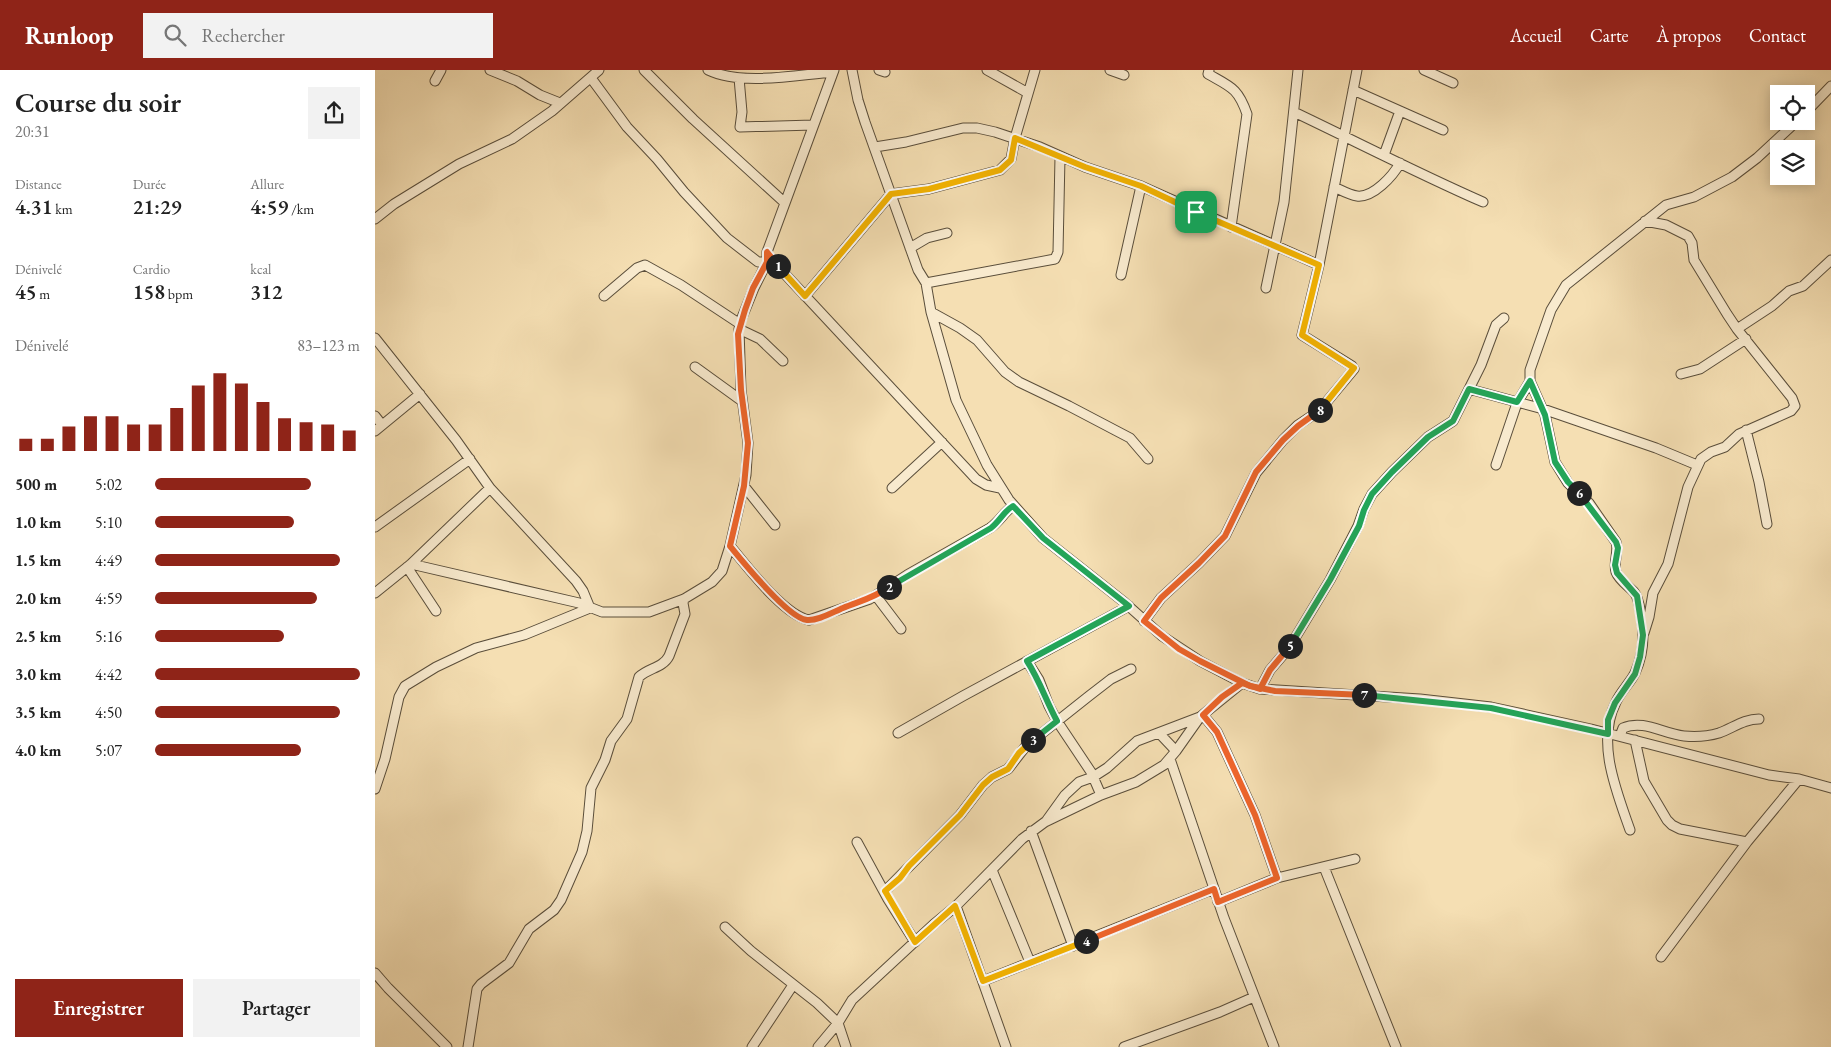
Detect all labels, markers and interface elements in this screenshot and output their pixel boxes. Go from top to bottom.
search box [143,13,493,58]
text: Runloop [25,20,113,51]
icon: search [161,21,189,49]
text: Rechercher [201,23,285,48]
text: Accueil [1510,24,1562,47]
text: Carte [1590,24,1629,47]
text: À propos [1657,24,1721,47]
text: Contact [1749,24,1806,47]
text: Course du soir [15,84,181,120]
map controls [1770,85,1815,185]
button: locate [1770,85,1815,130]
button: share [308,87,360,139]
text: 20:31 [15,121,50,142]
button: layers [1770,140,1815,185]
text: Distance [15,175,62,193]
text: Durée [133,175,166,193]
text: Allure [250,175,284,193]
pin [1175,191,1217,233]
text: 4.31 [15,193,52,220]
text: 21:29 [133,193,181,220]
text: 4:59 [250,193,288,220]
icon: arrive [1182,198,1210,226]
text: km [52,200,73,218]
text: /km [288,200,314,218]
pin: 1 [765,254,791,278]
text: 1 [775,257,782,275]
text: Dénivelé [15,260,62,278]
text: Cardio [133,260,170,278]
text: kcal [250,260,271,278]
text: 45 [15,278,37,305]
text: 158 [133,278,165,305]
text: 312 [250,278,283,305]
text: m [37,285,50,303]
text: bpm [165,285,193,303]
text: Dénivelé [15,335,69,356]
text: 83–123 m [297,335,360,356]
pin: 8 [1307,398,1333,422]
text: 8 [1317,401,1324,419]
text: 500 m [15,474,57,495]
text: 5:02 [95,474,122,495]
pin: 6 [1567,480,1591,506]
text: 6 [1576,484,1583,502]
text: 1.0 km [15,512,61,533]
text: 5:10 [95,512,122,533]
text: 1.5 km [15,550,61,571]
text: 4:49 [95,550,122,571]
pin: 2 [877,574,901,600]
text: 2 [886,578,893,596]
text: 2.0 km [15,588,61,609]
text: 4:59 [95,588,122,609]
text: 2.5 km [15,626,61,647]
text: 5:16 [95,626,122,647]
pin: 5 [1277,634,1303,658]
text: 5 [1287,637,1294,655]
text: 3.0 km [15,664,61,685]
text: 4:42 [95,664,122,685]
pin: 7 [1351,682,1377,708]
text: 7 [1361,686,1368,704]
text: 3.5 km [15,702,61,723]
text: 4:50 [95,702,122,723]
pin: 3 [1021,728,1045,752]
text: 3 [1030,731,1037,749]
text: 4.0 km [15,740,61,761]
text: 5:07 [95,740,122,761]
pin: 4 [1073,928,1099,954]
text: 4 [1083,932,1090,950]
button: Enregistrer [15,979,183,1037]
button: Partager [193,979,360,1037]

